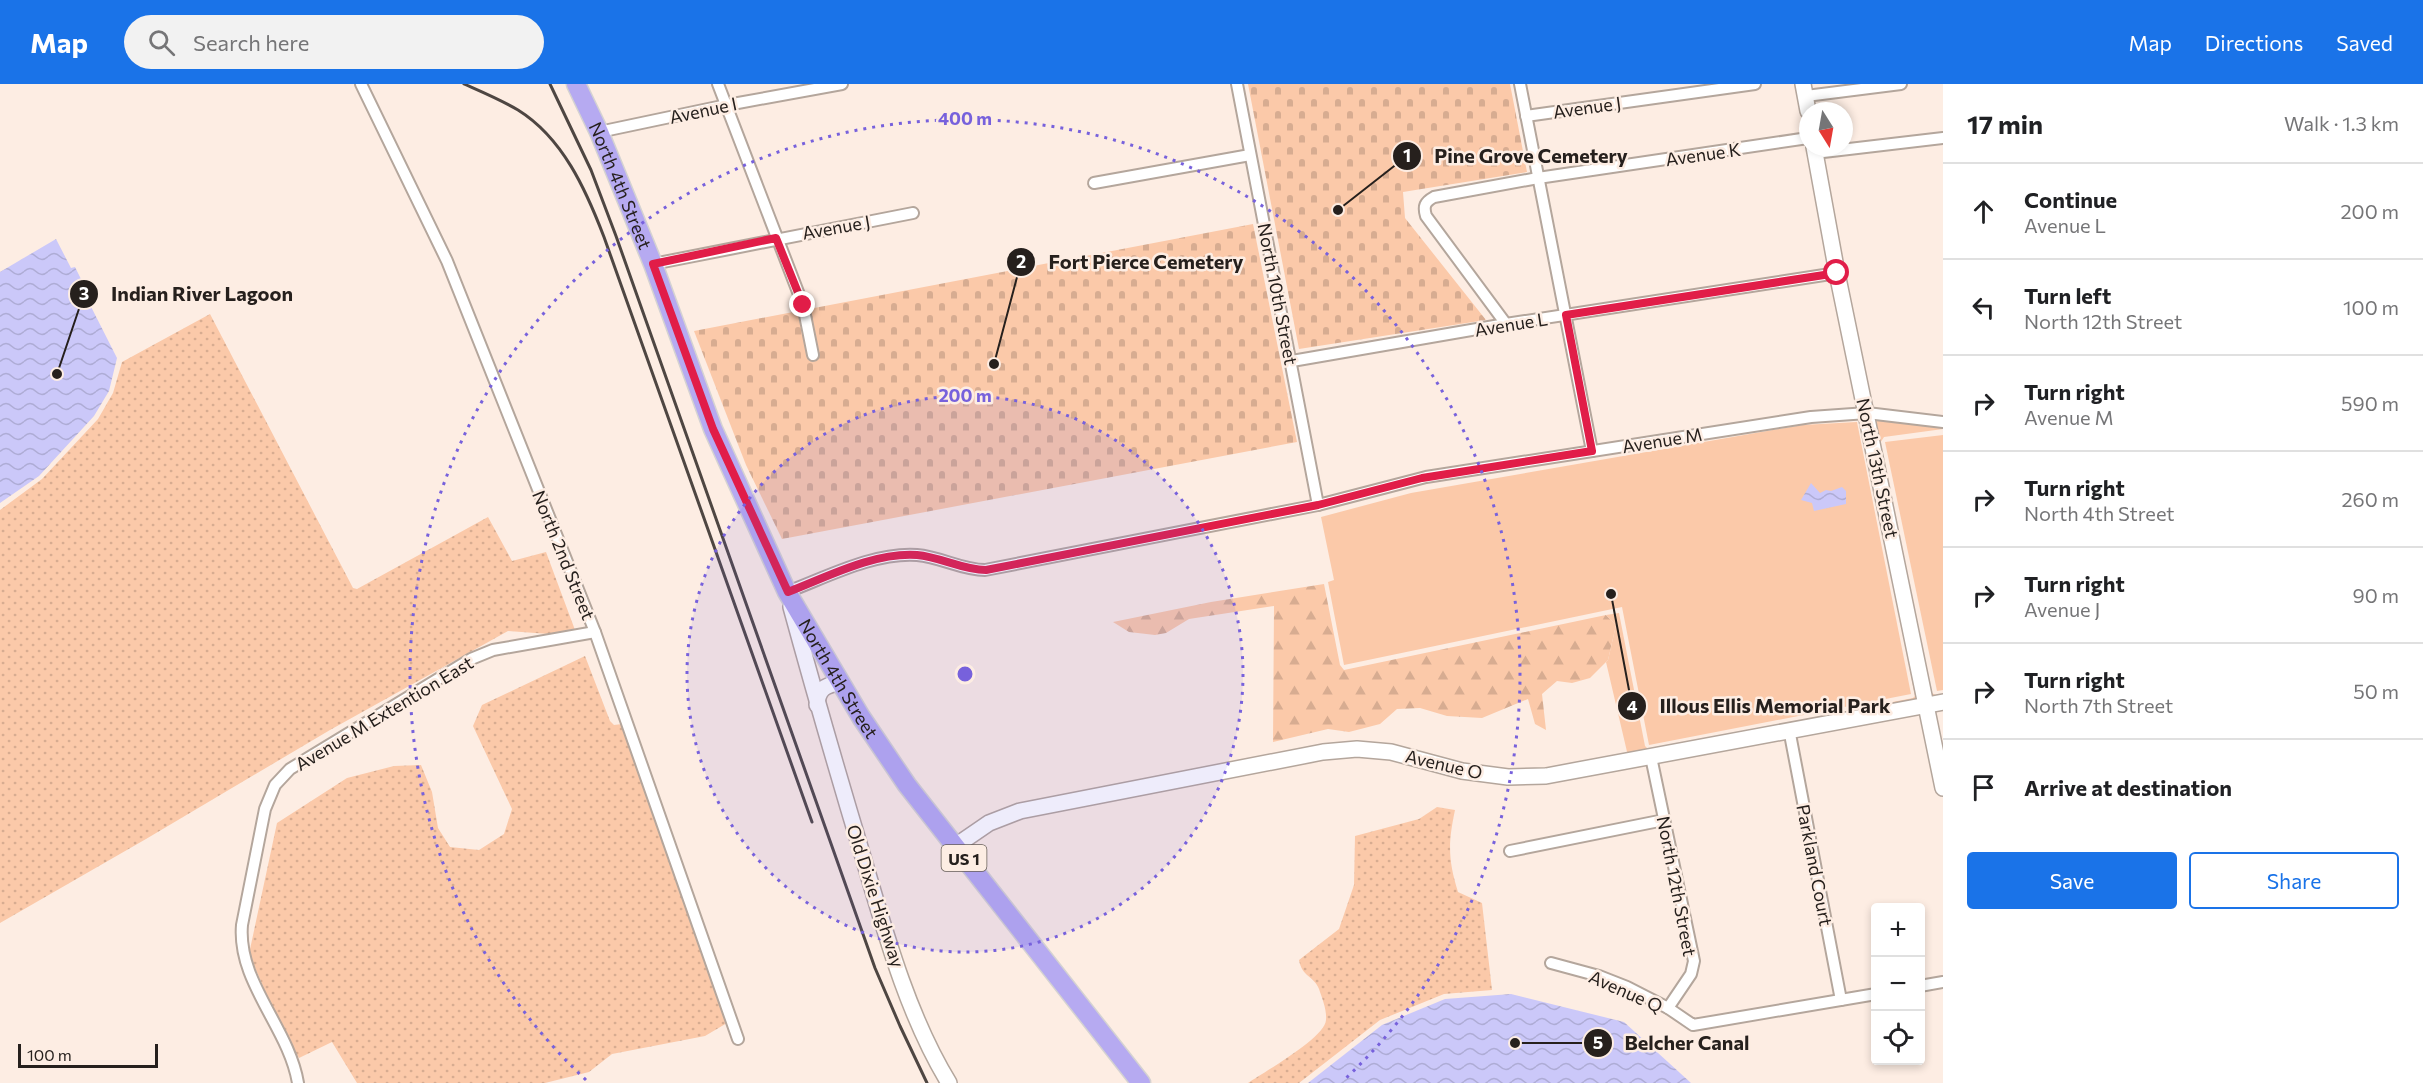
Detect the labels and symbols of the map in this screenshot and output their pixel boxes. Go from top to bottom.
street label: Avenue J [1551,91,1623,123]
street label: Avenue I [667,92,739,128]
north arrow [1799,102,1853,156]
text: 400 m [938,107,992,129]
street label: North 4th Street [585,118,657,252]
callout: Pine Grove Cemetery [1392,137,1640,175]
street label: Avenue K [1664,138,1742,170]
text: Pine Grove Cemetery [1434,143,1628,167]
text: 1 [1403,144,1411,166]
street label: Avenue J [800,210,872,244]
street label: North 10th Street [1253,221,1303,367]
callout: Fort Pierce Cemetery [1006,243,1255,281]
text: Fort Pierce Cemetery [1048,249,1244,273]
text: 2 [1016,250,1026,272]
route start [1823,259,1849,285]
callout: Indian River Lagoon [69,275,305,313]
text: Indian River Lagoon [111,281,293,305]
text: 3 [79,282,89,304]
route end [789,291,815,317]
street label: Avenue L [1473,307,1549,341]
text: 200 m [938,384,992,406]
street label: North 13th Street [1852,396,1904,540]
street label: Avenue M [1620,423,1704,457]
street label: North 2nd Street [528,487,600,623]
street label: North 4th Street [794,615,883,742]
street label: Avenue M Extention East [291,651,477,775]
centre of rings [955,664,975,684]
callout: Illous Ellis Memorial Park [1617,687,1902,725]
text: Illous Ellis Memorial Park [1659,693,1891,717]
text: 4 [1626,695,1638,717]
street label: Avenue O [1403,744,1485,784]
street label: Parkland Court [1792,802,1838,928]
street label: North 12th Street [1653,814,1701,958]
street label: Old Dixie Highway [843,822,909,970]
road number: US 1 [942,845,986,871]
street label: Avenue Q [1586,965,1666,1017]
callout: Belcher Canal [1583,1024,1762,1062]
text: Belcher Canal [1625,1030,1749,1054]
text: 5 [1593,1031,1603,1053]
scale bar [18,1041,158,1068]

